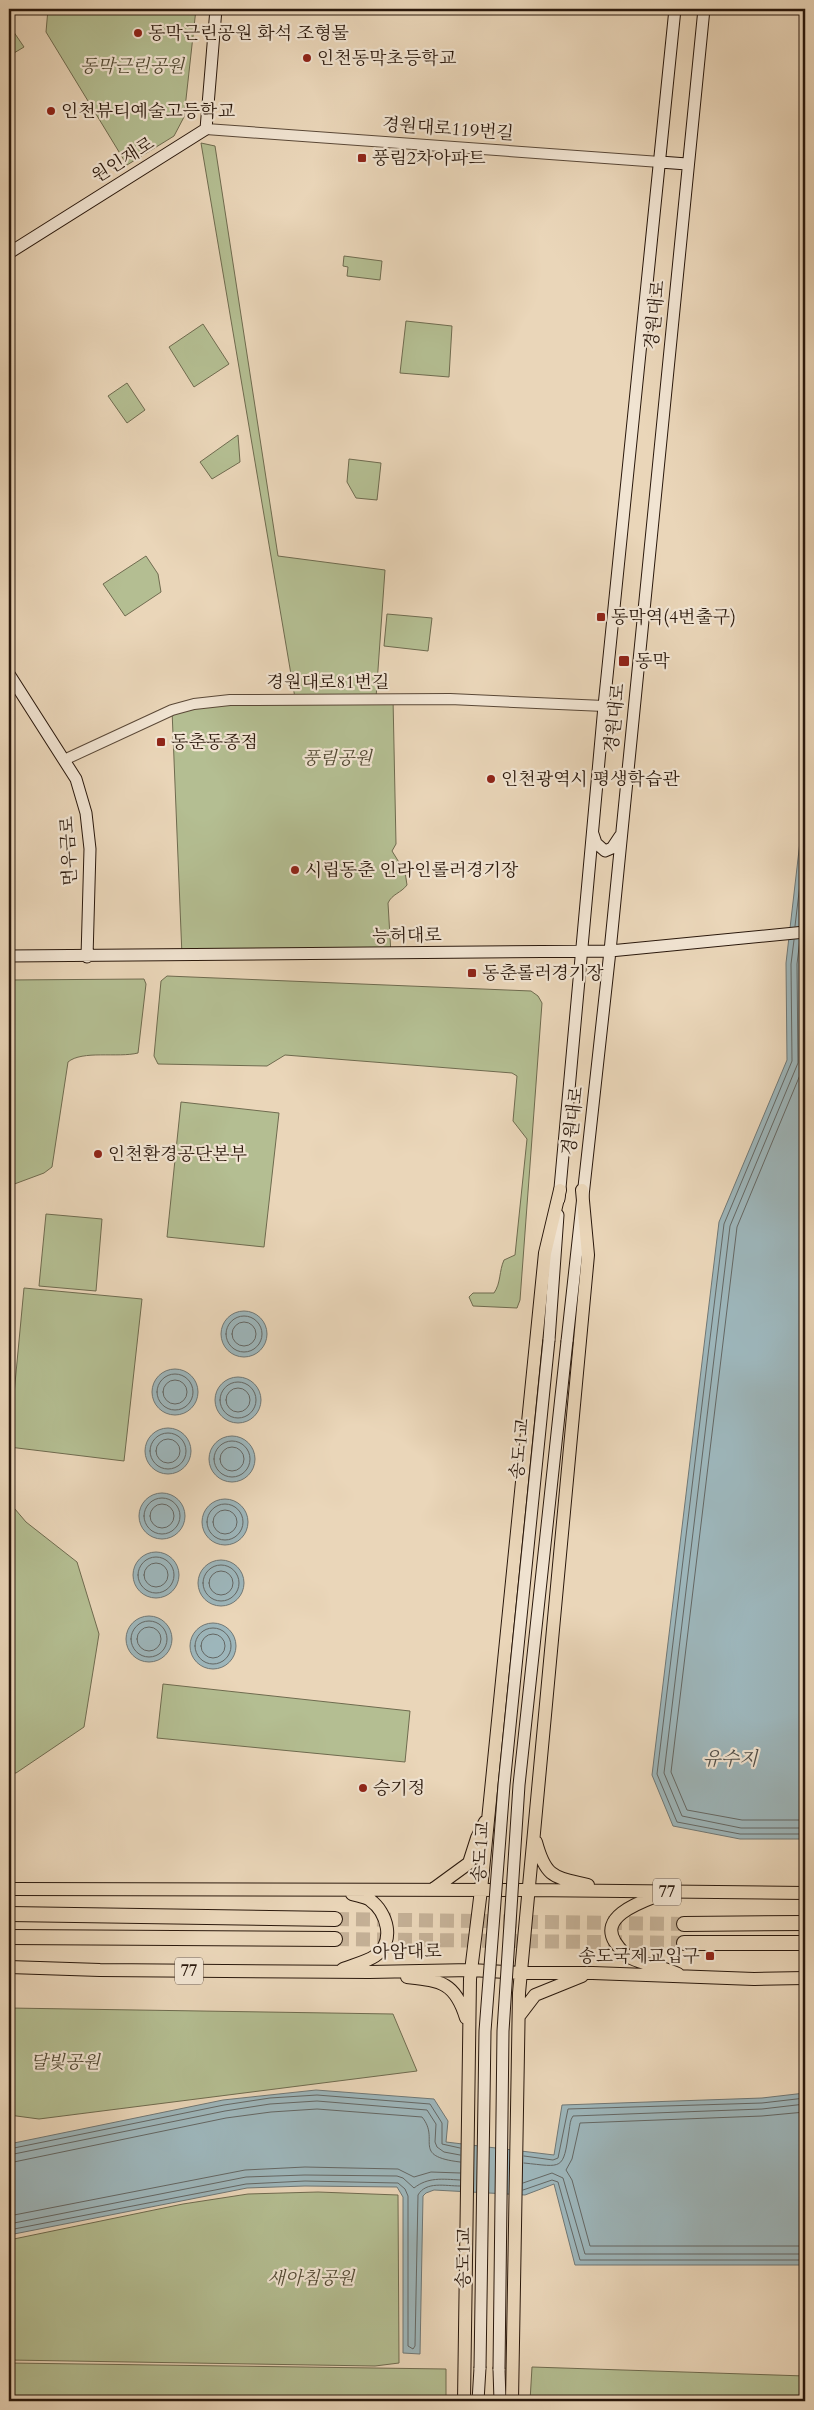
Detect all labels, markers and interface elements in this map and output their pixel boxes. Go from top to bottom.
place label: 동막근린공원 화석 조형물 [148,21,350,46]
marker: 동막근린공원 화석 조형물 [132,27,144,39]
place label: 인천동막초등학교 [317,46,457,71]
marker: 인천동막초등학교 [301,52,313,64]
park label: 동막근린공원 [80,54,186,79]
place label: 인천뷰티예술고등학교 [61,99,235,124]
marker: 인천뷰티예술고등학교 [45,105,57,117]
street label: 경원대로119번길 [381,112,515,146]
street label: 원인재로 [87,131,159,189]
place label: 풍림2차아파트 [372,146,486,171]
marker: 풍림2차아파트 [356,152,368,164]
street label: 경원대로 [639,279,671,351]
place label: 동막역(4번출구) [611,605,736,630]
marker: 동막역(4번출구) [595,611,607,623]
place label: 동막 [635,649,670,674]
marker: 동막 [617,654,631,668]
street label: 경원대로81번길 [267,670,389,695]
street label: 경원대로 [599,682,631,754]
place label: 동춘동종점 [171,730,258,755]
marker: 동춘동종점 [155,736,167,748]
park label: 풍림공원 [302,746,373,771]
place label: 인천광역시 평생학습관 [501,767,680,792]
marker: 인천광역시 평생학습관 [485,773,497,785]
street label: 먼우금로 [55,816,83,886]
place label: 시립동춘 인라인롤러경기장 [305,858,519,883]
marker: 시립동춘 인라인롤러경기장 [289,864,301,876]
street label: 능허대로 [372,923,442,949]
place label: 동춘롤러경기장 [482,961,604,986]
marker: 동춘롤러경기장 [466,967,478,979]
street label: 경원대로 [556,1085,590,1157]
place label: 인천환경공단본부 [108,1142,247,1167]
marker: 인천환경공단본부 [92,1148,104,1160]
street label: 송도1교 [504,1417,536,1481]
water label: 유수지 [702,1746,759,1772]
place label: 승기정 [373,1776,425,1801]
marker: 승기정 [357,1782,369,1794]
street label: 송도1교 [466,1820,496,1883]
road number: 77 [653,1878,681,1905]
street label: 아암대로 [372,1939,442,1965]
place label: 송도국제교입구 [578,1944,700,1969]
marker: 송도국제교입구 [704,1950,716,1962]
road number: 77 [175,1958,203,1984]
park label: 달빛공원 [30,2050,101,2075]
street label: 송도1교 [451,2226,477,2289]
park label: 새아침공원 [268,2266,356,2291]

